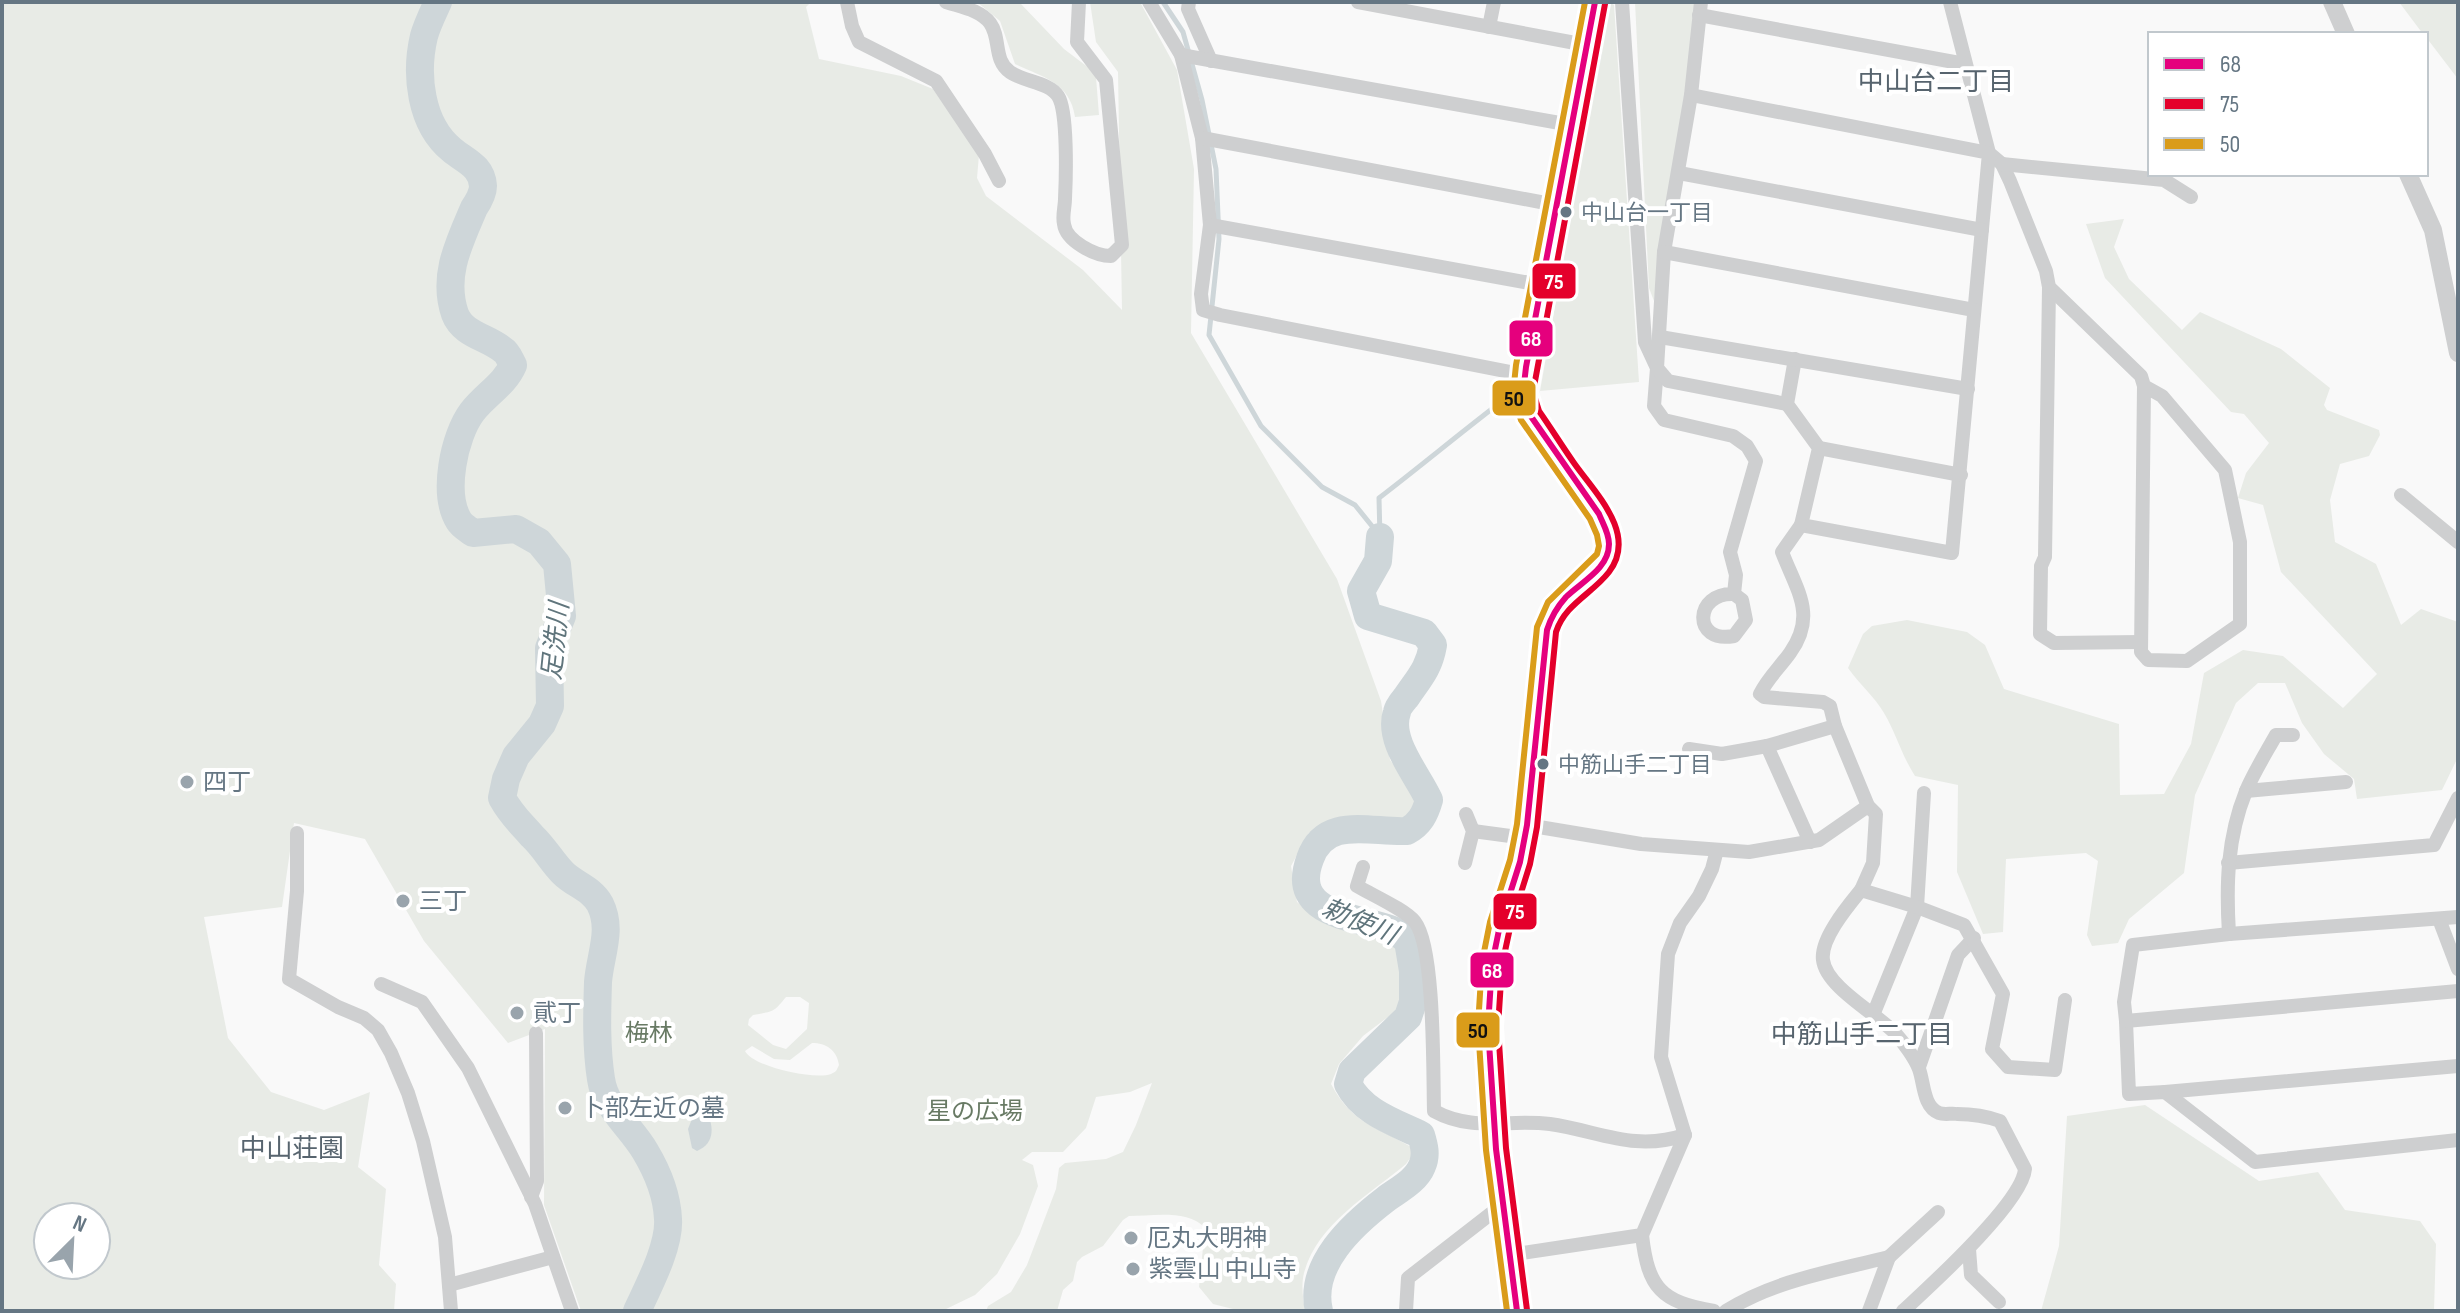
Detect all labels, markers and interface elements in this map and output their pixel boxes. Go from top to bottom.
legend [2148,32,2428,176]
text: 68 [2220,50,2241,79]
district label: 中山台二丁目 [1858,67,2014,98]
text: 75 [2220,90,2239,119]
text: 50 [2220,130,2240,159]
place label: 中山台一丁目 [1581,200,1713,227]
marker: 中山台一丁目 [1558,204,1574,220]
line badge: 75 [1531,262,1577,300]
text: 75 [1544,269,1564,296]
line badge: 68 [1508,319,1554,358]
text: 68 [1521,326,1541,353]
line badge: 50 [1491,379,1537,417]
text: 50 [1504,386,1524,413]
water label: 足洗川 [537,598,576,682]
place label: 中筋山手二丁目 [1558,752,1712,779]
marker: 中筋山手二丁目 [1535,756,1551,772]
place label: 四丁 [203,768,251,797]
marker: 四丁 [178,773,196,791]
place label: 三丁 [419,887,467,916]
marker: 三丁 [394,892,412,910]
line badge: 75 [1492,892,1538,931]
water label: 勅使川 [1317,893,1404,953]
text: 75 [1505,899,1525,926]
line badge: 68 [1469,951,1515,989]
text: 68 [1482,958,1502,985]
place label: 貮丁 [533,999,581,1028]
marker: 貮丁 [508,1004,526,1022]
line badge: 50 [1455,1011,1501,1049]
text: 50 [1468,1018,1488,1045]
park label: 梅林 [625,1019,673,1048]
district label: 中筋山手二丁目 [1771,1020,1953,1051]
place label: 卜部左近の墓 [581,1094,725,1123]
park label: 星の広場 [927,1097,1023,1126]
marker: 卜部左近の墓 [556,1099,574,1117]
district label: 中山荘園 [240,1134,344,1165]
north arrow [32,1201,112,1281]
text: N [69,1209,90,1239]
place label: 厄丸大明神 [1147,1224,1267,1253]
marker: 厄丸大明神 [1122,1229,1140,1247]
place label: 紫雲山 中山寺 [1149,1255,1297,1284]
marker: 紫雲山 中山寺 [1124,1260,1142,1278]

